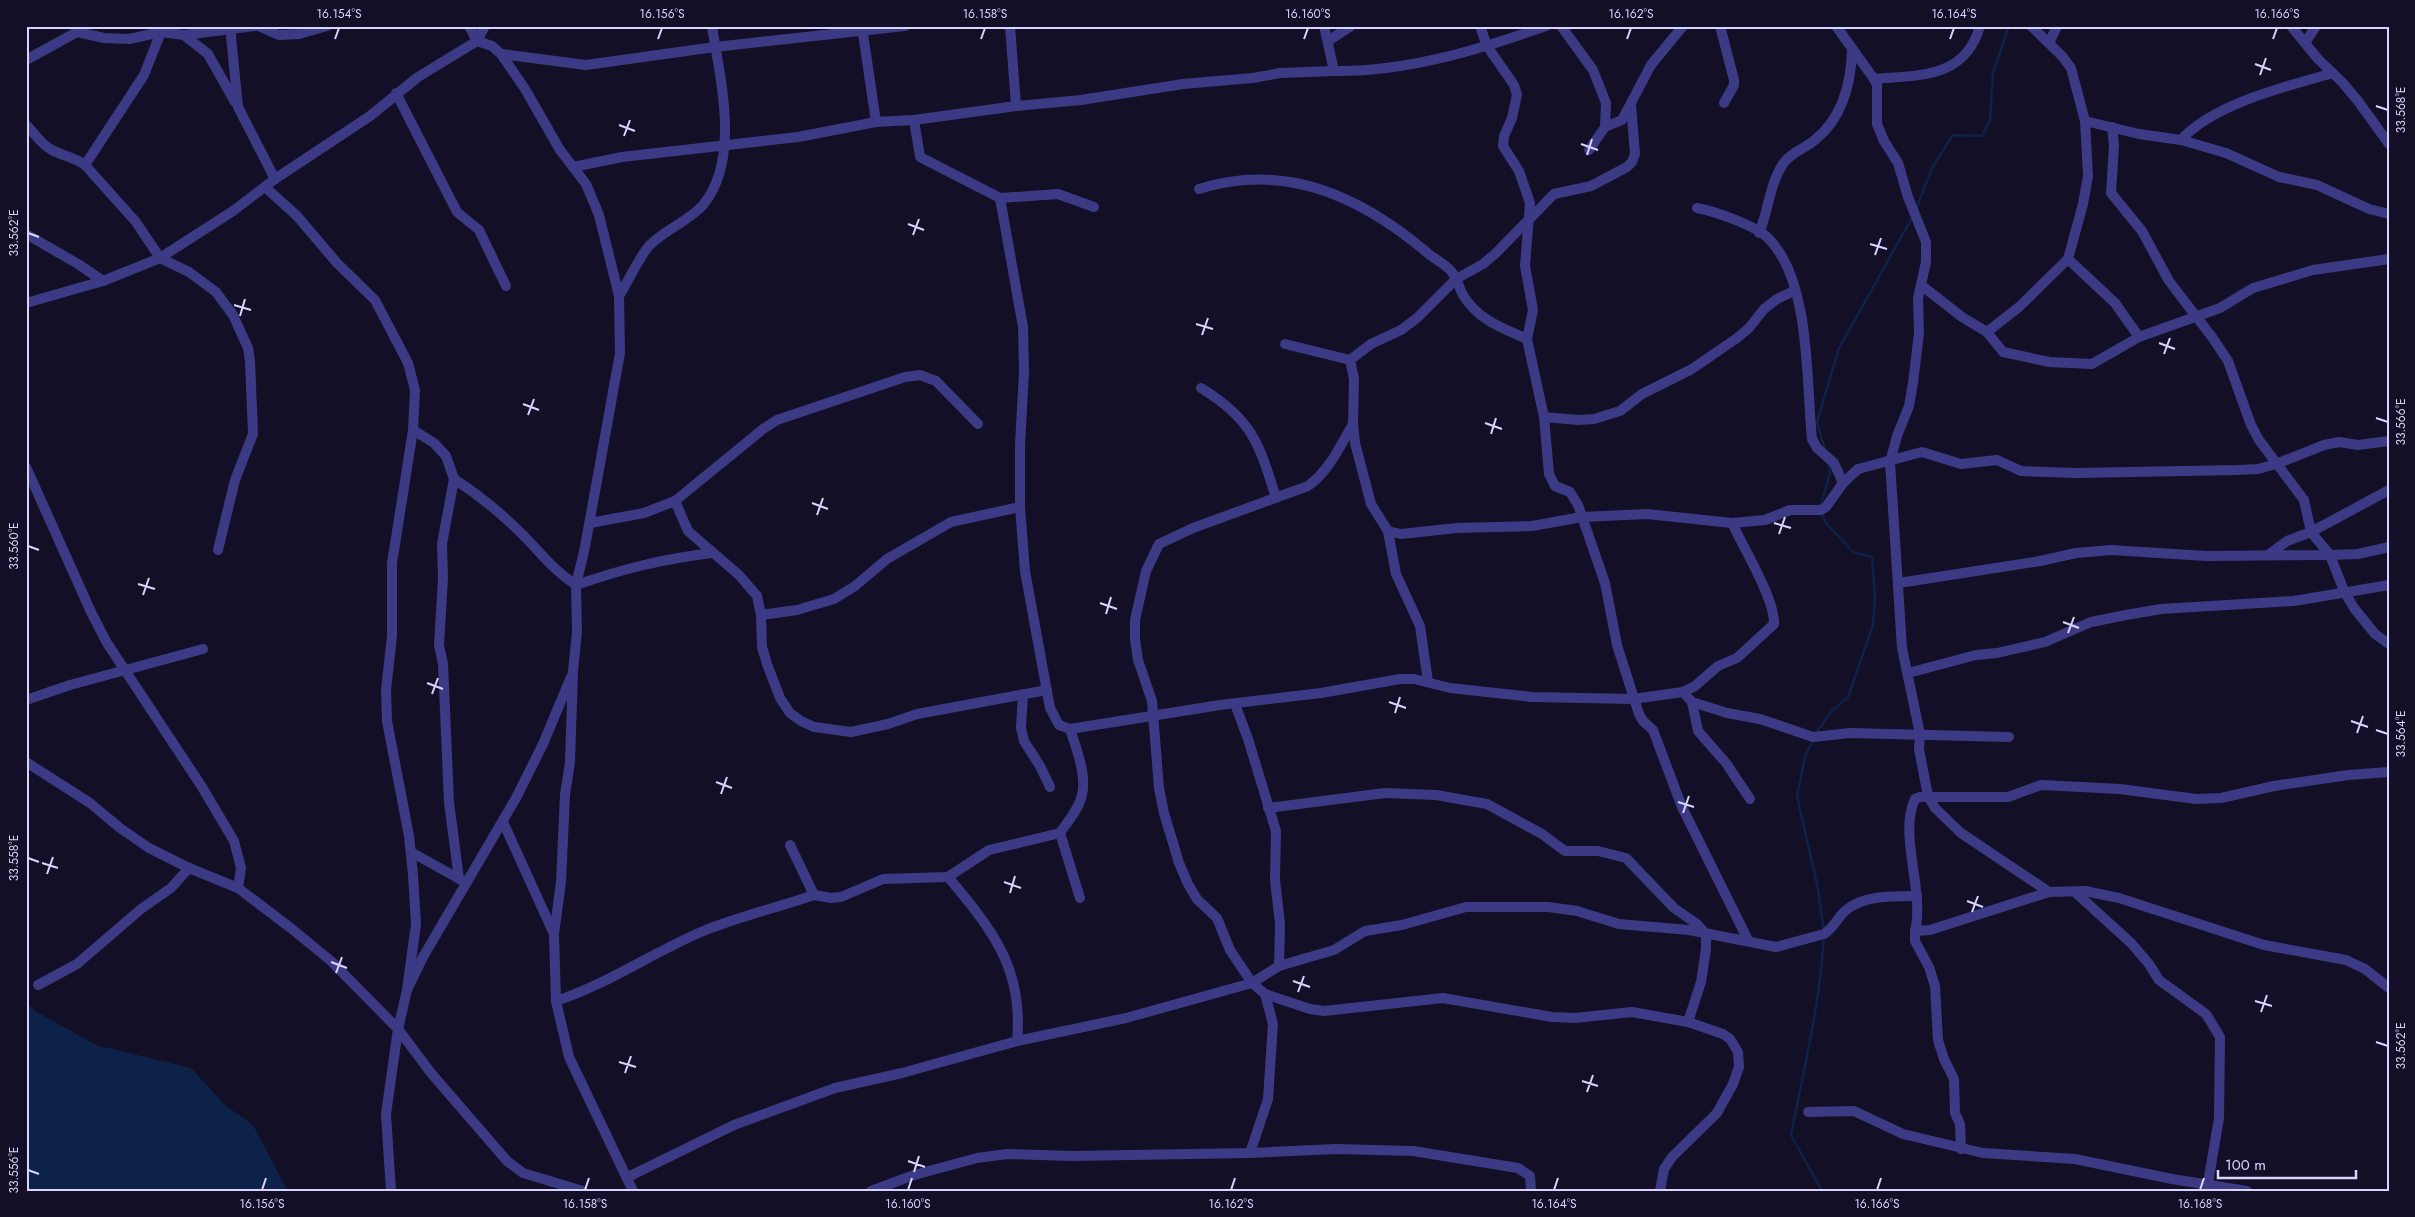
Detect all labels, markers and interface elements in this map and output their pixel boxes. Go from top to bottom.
text: 16.154°S [317,5,362,23]
text: 16.156°S [640,5,685,23]
text: 16.158°S [963,5,1008,23]
text: 16.160°S [1285,5,1331,23]
text: 16.162°S [1609,5,1654,23]
text: 16.164°S [1931,5,1977,23]
text: 16.166°S [2254,5,2300,23]
text: 33.568°E [2392,87,2410,133]
text: 33.562°E [5,210,23,256]
text: 33.566°E [2392,398,2410,446]
text: 33.560°E [5,522,23,570]
text: 33.564°E [2392,710,2410,758]
text: 33.558°E [5,835,23,881]
text: 33.562°E [2392,1023,2410,1069]
text: 33.556°E [5,1147,23,1193]
scale bar [2218,1147,2355,1179]
text: 100 m [2225,1154,2266,1176]
text: 16.156°S [240,1195,285,1213]
text: 16.158°S [563,1195,608,1213]
text: 16.160°S [885,1195,931,1213]
text: 16.162°S [1209,1195,1254,1213]
text: 16.164°S [1531,1195,1577,1213]
text: 16.166°S [1854,1195,1900,1213]
text: 16.168°S [2178,1195,2223,1213]

